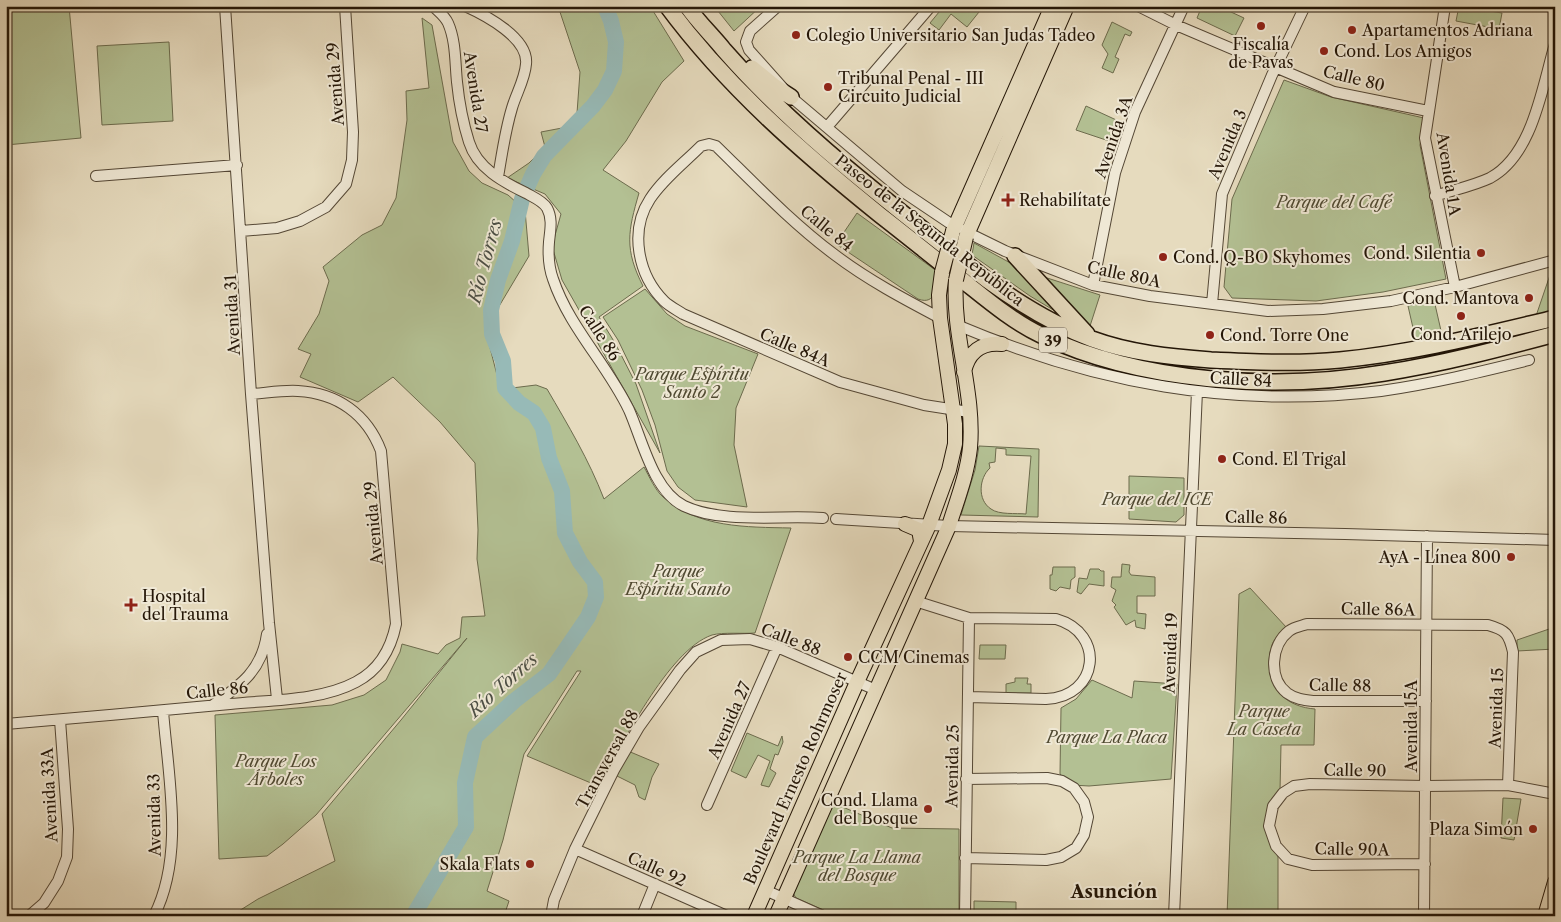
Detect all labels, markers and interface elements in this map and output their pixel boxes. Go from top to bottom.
marker: Fiscalía de Pavas [1255,20,1267,32]
place label: Apartamentos Adriana [1361,20,1533,40]
marker: Apartamentos Adriana [1346,24,1358,36]
place label: Colegio Universitario San Judas Tadeo [806,25,1096,45]
marker: Colegio Universitario San Judas Tadeo [790,29,802,41]
place label: Fiscalía de Pavas [1229,34,1293,72]
place label: Cond. Los Amigos [1334,41,1472,61]
street label: Avenida 29 [322,42,348,127]
marker: Cond. Los Amigos [1318,45,1330,57]
street label: Avenida 27 [460,49,492,134]
street label: Calle 80 [1321,61,1387,95]
place label: Tribunal Penal - III Circuito Judicial [838,68,984,106]
marker: Tribunal Penal - III Circuito Judicial [822,81,834,93]
street label: Avenida 3A [1089,92,1137,182]
street label: Avenida 3 [1203,106,1251,183]
street label: Avenida 1A [1432,130,1466,218]
street label: Paseo de la Segunda República [832,150,1029,310]
place label: Rehabilítate [1019,190,1111,210]
park label: Parque del Café [1274,192,1393,212]
marker: Rehabilítate [1001,193,1015,207]
street label: Calle 84 [797,201,857,255]
water label: Río Torres [463,216,507,307]
place label: Cond. Silentia [1363,243,1472,263]
place label: Cond. Q-BO Skyhomes [1173,247,1351,267]
marker: Cond. Silentia [1475,247,1487,259]
marker: Cond. Q-BO Skyhomes [1157,251,1169,263]
street label: Calle 80A [1085,256,1164,292]
street label: Avenida 31 [220,274,244,357]
place label: Cond. Mantova [1403,288,1520,308]
marker: Cond. Mantova [1523,292,1535,304]
street label: Calle 86 [575,301,625,365]
marker: Cond. Arilejo [1455,310,1467,322]
street label: Calle 84A [757,323,834,371]
place label: Cond. Arilejo [1410,324,1512,344]
place label: Cond. Torre One [1220,325,1349,345]
road number: 39 [1039,328,1067,352]
marker: Cond. Torre One [1204,329,1216,341]
park label: Parque Espíritu Santo 2 [633,364,750,402]
street label: Calle 84 [1209,367,1273,391]
place label: Cond. El Trigal [1232,449,1346,469]
marker: Cond. El Trigal [1216,453,1228,465]
street label: Avenida 29 [359,480,387,567]
park label: Parque del ICE [1100,489,1213,509]
street label: Calle 86 [1225,506,1287,528]
place label: AyA - Línea 800 [1378,547,1501,567]
marker: AyA - Línea 800 [1505,551,1517,563]
park label: Parque Espíritu Santo [623,561,731,599]
place label: Hospital del Trauma [142,586,229,624]
marker: Hospital del Trauma [124,598,138,612]
street label: Calle 86A [1341,598,1416,620]
street label: Avenida 19 [1159,612,1181,695]
street label: Calle 88 [758,618,824,660]
place label: CCM Cinemas [858,647,970,667]
water label: Río Torres [462,648,542,723]
marker: CCM Cinemas [842,651,854,663]
street label: Avenida 15 [1485,667,1507,750]
street label: Boulevard Ernesto Rohrmoser [739,669,851,887]
street label: Calle 88 [1309,674,1371,696]
street label: Calle 86 [185,677,249,703]
street label: Avenida 27 [703,678,755,763]
street label: Avenida 15A [1401,679,1421,773]
park label: Parque La Caseta [1225,701,1301,739]
street label: Transversal 88 [572,706,642,812]
street label: Avenida 25 [941,724,963,809]
park label: Parque La Placa [1045,727,1168,747]
street label: Avenida 33A [36,746,62,844]
park label: Parque Los Árboles [233,751,317,789]
street label: Calle 90 [1323,759,1387,781]
street label: Avenida 33 [143,773,165,858]
place label: Cond. Llama del Bosque [821,790,919,828]
marker: Cond. Llama del Bosque [922,803,934,815]
place label: Plaza Simón [1429,819,1523,839]
marker: Plaza Simón [1527,823,1539,835]
street label: Calle 90A [1314,838,1391,860]
street label: Calle 92 [625,847,689,891]
park label: Parque La Llama del Bosque [791,847,921,885]
place label: Skala Flats [440,854,520,874]
marker: Skala Flats [524,858,536,870]
district label: Asunción [1070,881,1158,903]

